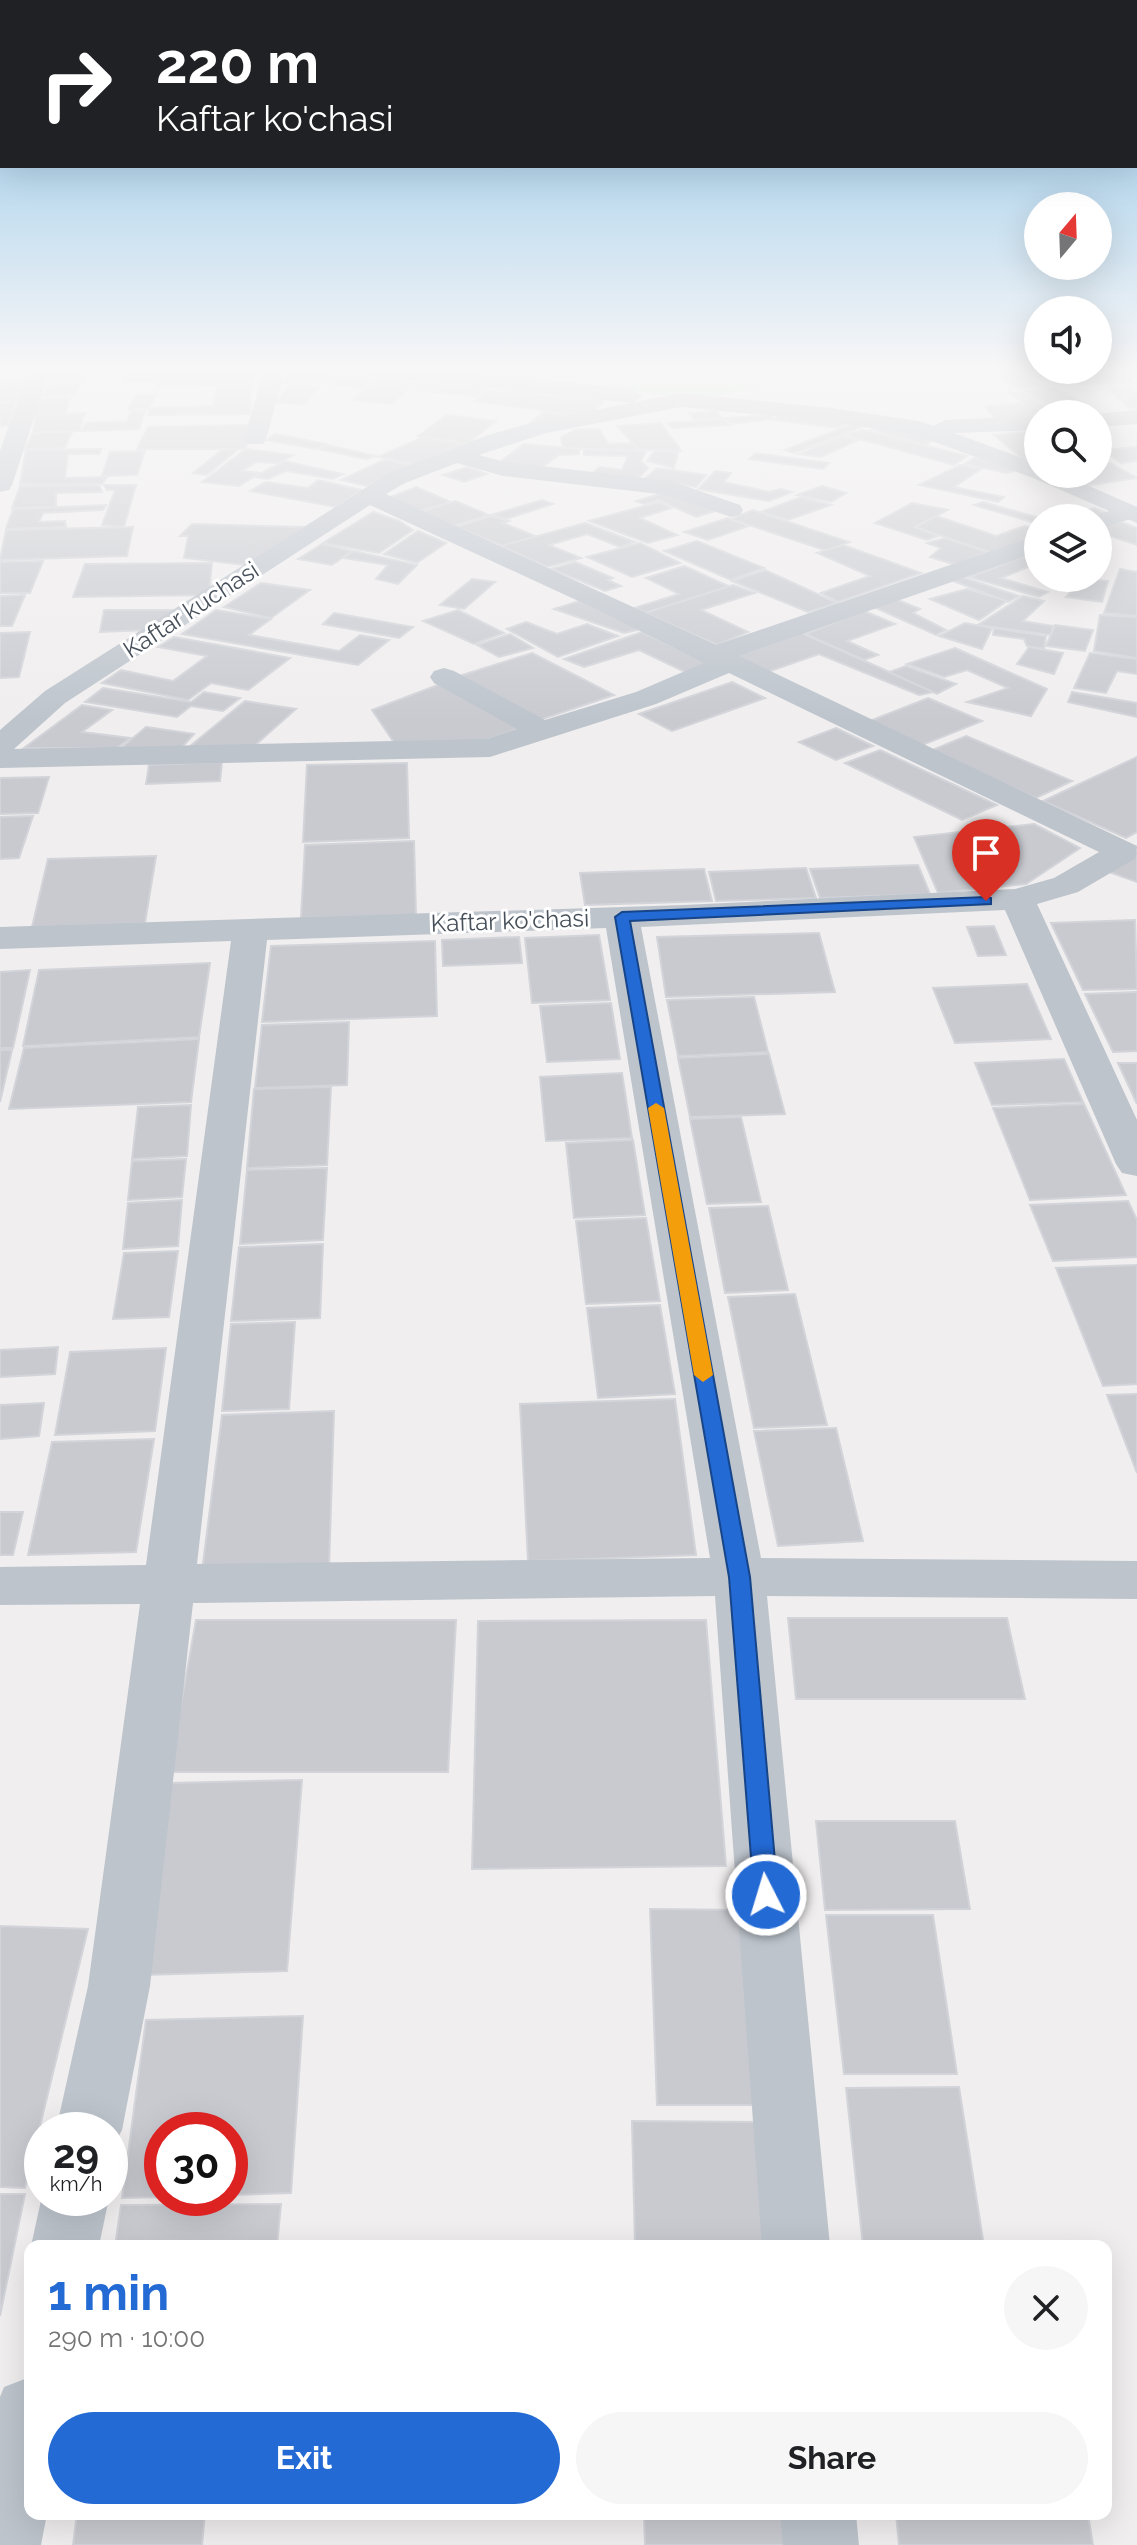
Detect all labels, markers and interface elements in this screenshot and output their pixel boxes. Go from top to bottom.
text: 220 m [156,30,319,96]
icon: right [24,32,128,136]
text: Kaftar ko'chasi [156,97,394,139]
north arrow [1024,192,1112,280]
map controls [1024,192,1112,592]
button: sound [1024,296,1112,384]
button: search [1024,400,1112,488]
button: layers [1024,504,1112,592]
street label: Kaftar kuchasi [118,555,264,664]
pin [952,819,1020,901]
icon: arrive [964,831,1008,875]
street label: Kaftar ko'chasi [430,903,590,938]
position arrow [724,1853,808,1937]
speed limit sign: 30 [144,2112,248,2216]
text: 29 [53,2130,99,2177]
text: km/h [50,2172,102,2196]
text: 1 min [48,2265,169,2321]
button: close [1004,2266,1088,2350]
text: 290 m · 10:00 [48,2323,205,2353]
button: Exit [48,2412,560,2504]
button: Share [576,2412,1088,2504]

